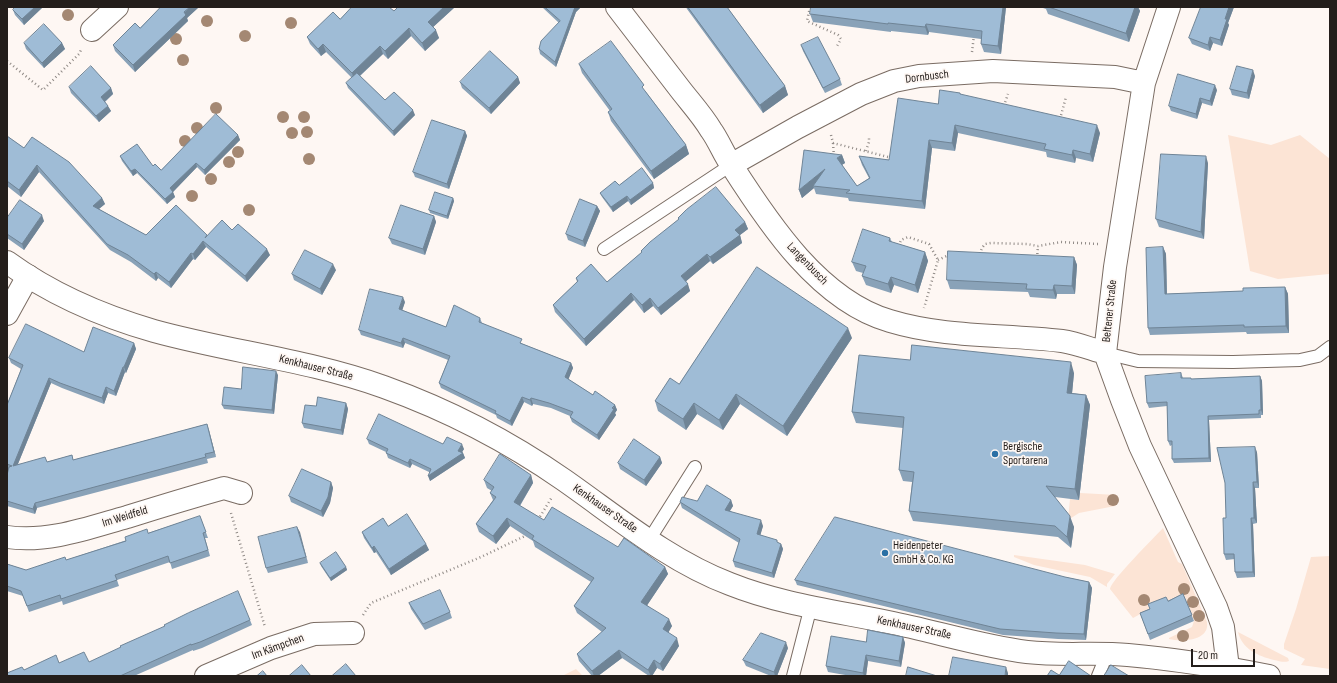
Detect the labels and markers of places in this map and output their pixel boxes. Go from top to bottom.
place label: Bergische Sportarena [1003,440,1048,468]
marker: Bergische Sportarena [990,449,1000,459]
place label: Heidenpeter GmbH & Co. KG [893,539,954,567]
marker: Heidenpeter GmbH & Co. KG [880,548,890,558]

